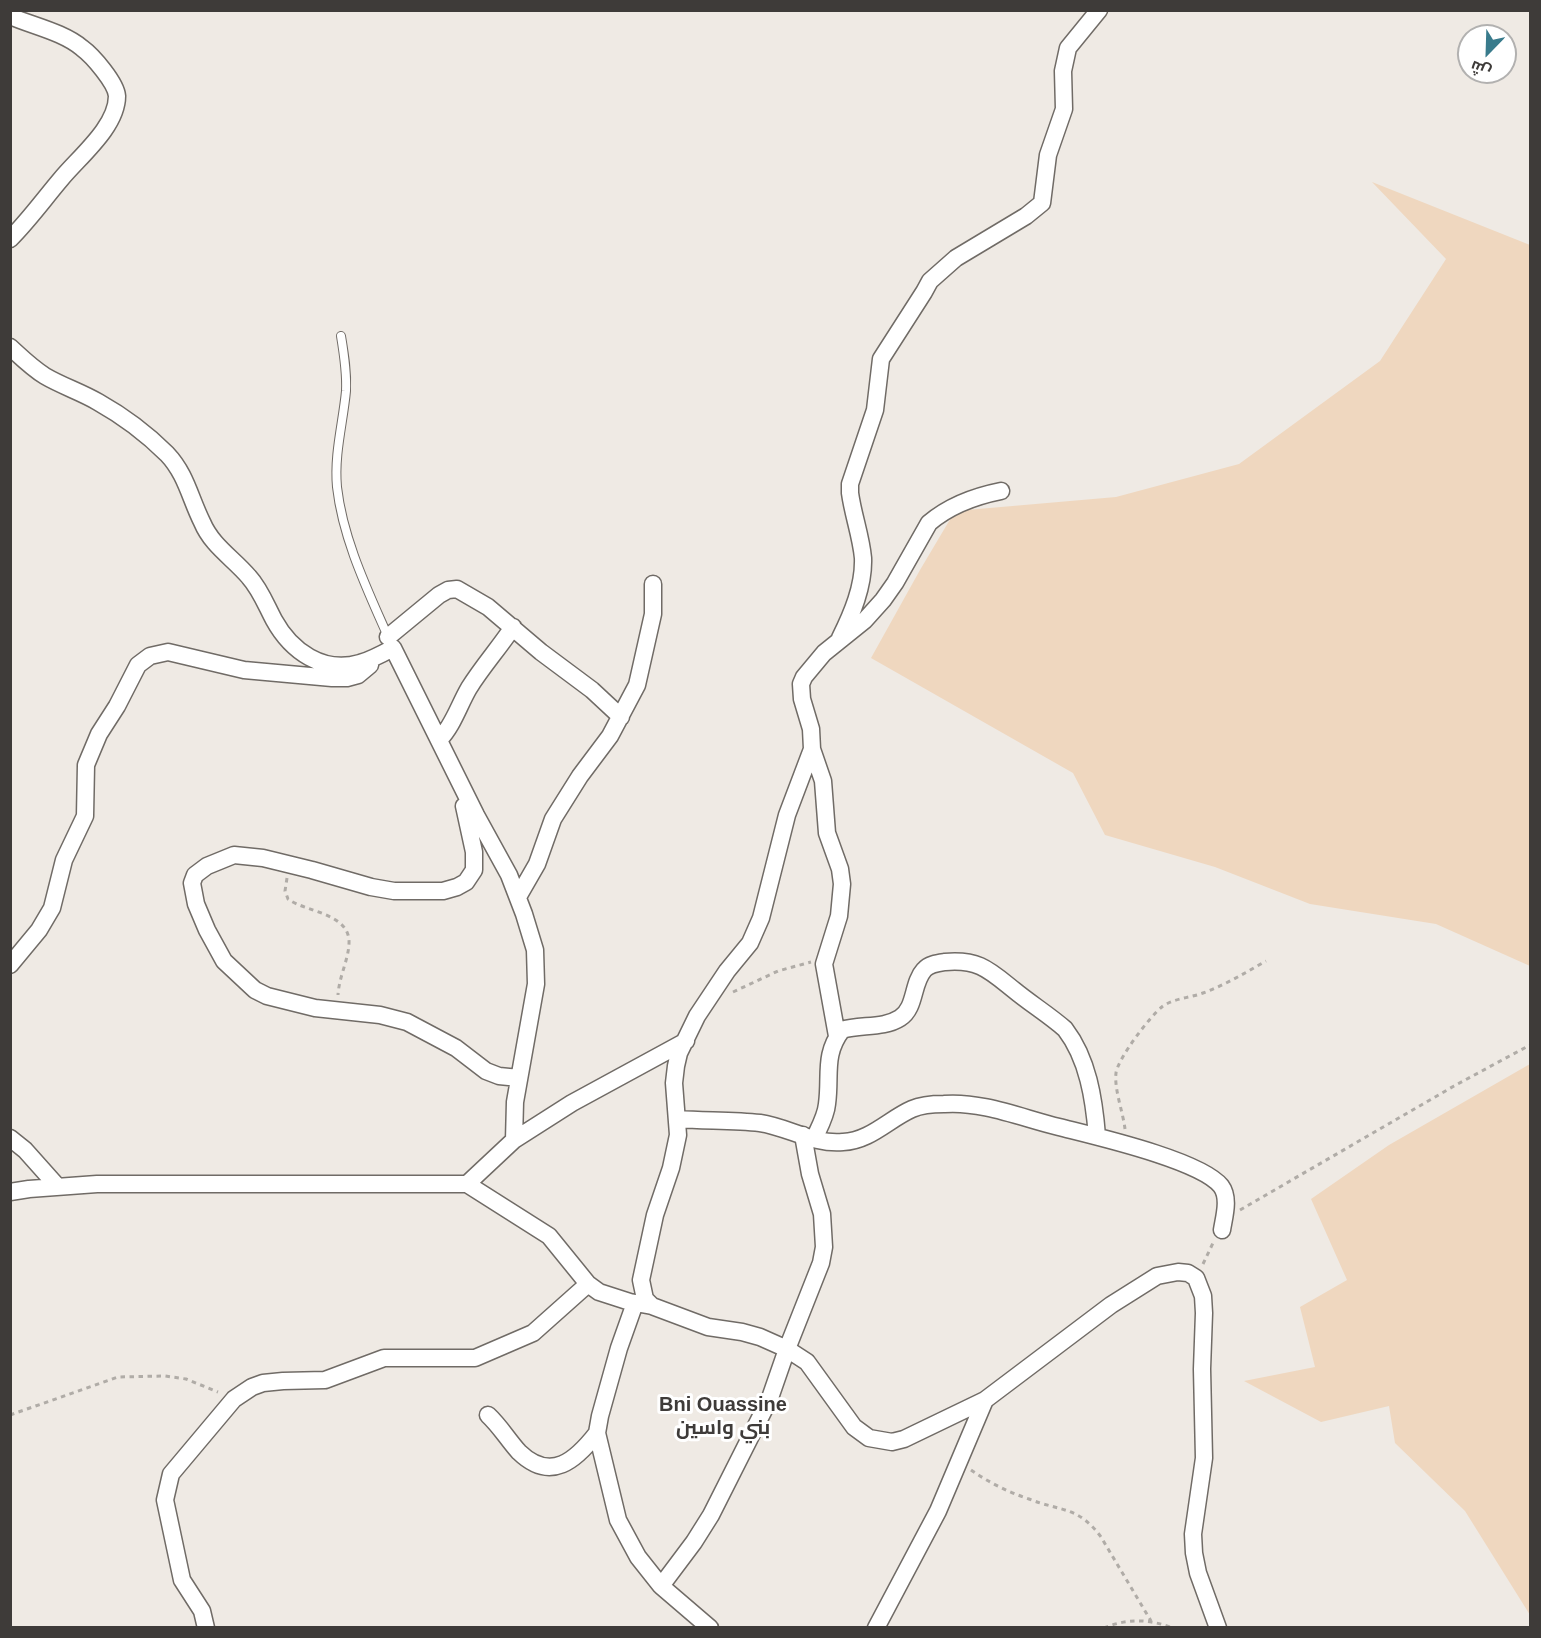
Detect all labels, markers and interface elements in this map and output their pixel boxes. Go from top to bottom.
north arrow [1457,24,1517,84]
text: ش [1468,57,1493,81]
district label: Bni Ouassine بني واسين [659,1393,787,1440]

